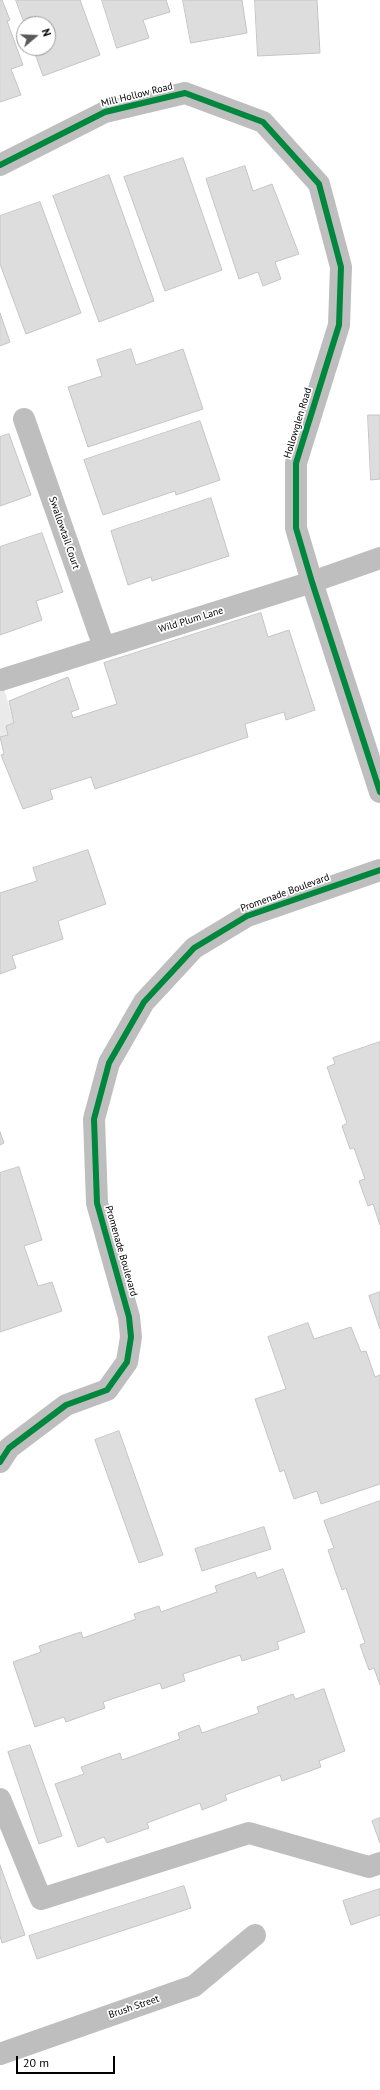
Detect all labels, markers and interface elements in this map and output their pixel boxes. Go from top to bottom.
north arrow [16,16,56,56]
text: N [39,27,54,38]
street label: Mill Hollow Road [100,80,174,110]
street label: Hollowglen Road [282,386,314,460]
street label: Swallowtail Court [46,495,82,571]
street label: Wild Plum Lane [157,604,225,636]
street label: Promenade Boulevard [239,871,331,915]
street label: Promenade Boulevard [102,1204,140,1298]
street label: Brush Street [107,1993,161,2021]
scale bar [18,2048,117,2074]
text: 20 m [23,2055,49,2070]

